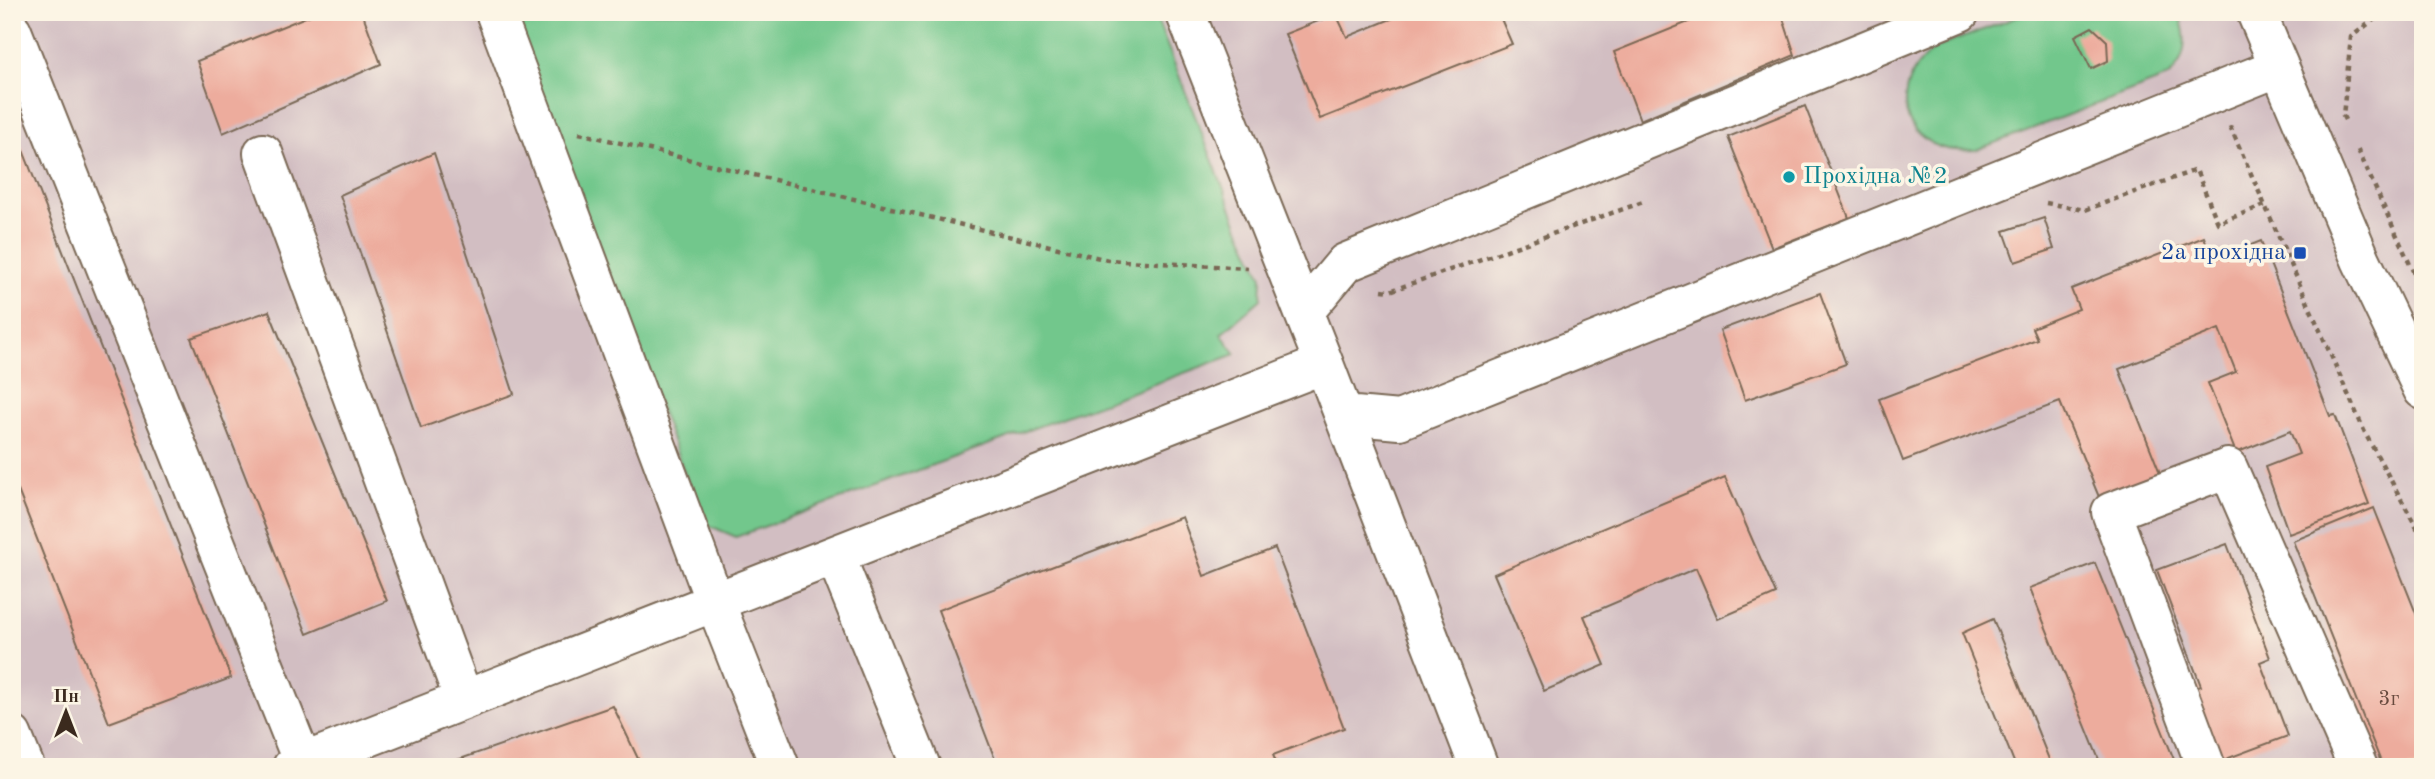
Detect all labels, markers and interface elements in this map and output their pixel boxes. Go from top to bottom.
place label: Прохідна №2 [1803,165,1948,189]
marker: Прохідна №2 [1781,169,1797,185]
place label: 2а прохідна [2161,241,2286,265]
marker: 2а прохідна [2292,245,2308,261]
north arrow [32,678,102,748]
text: Пн [53,688,79,707]
house number: 3г [2378,689,2400,710]

